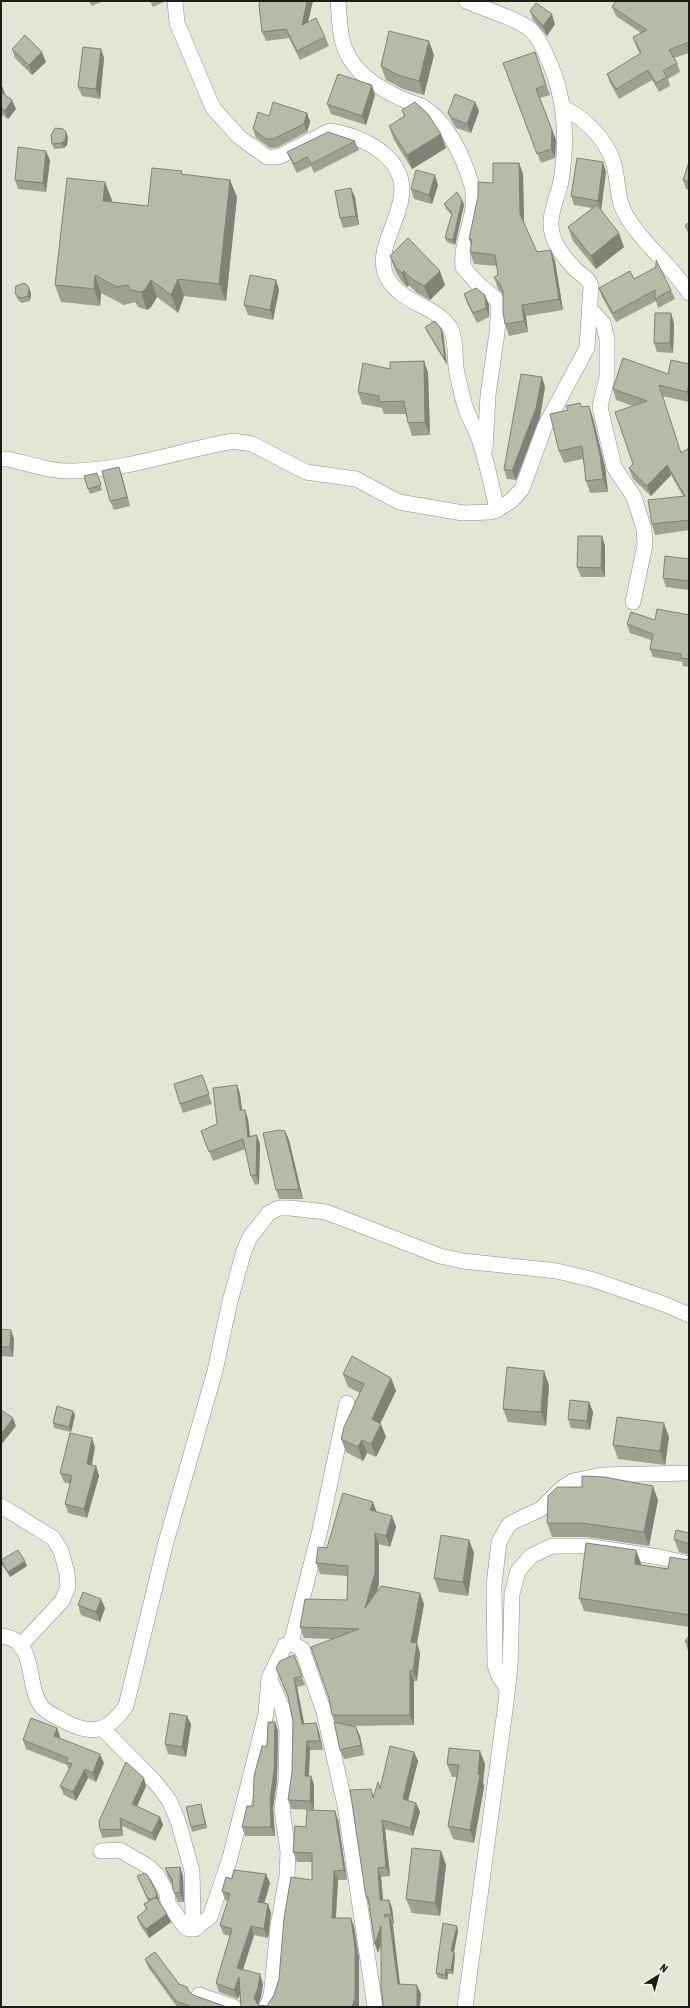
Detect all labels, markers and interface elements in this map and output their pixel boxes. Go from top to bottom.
north arrow [638,1956,678,1996]
text: N [658,1961,670,1975]

